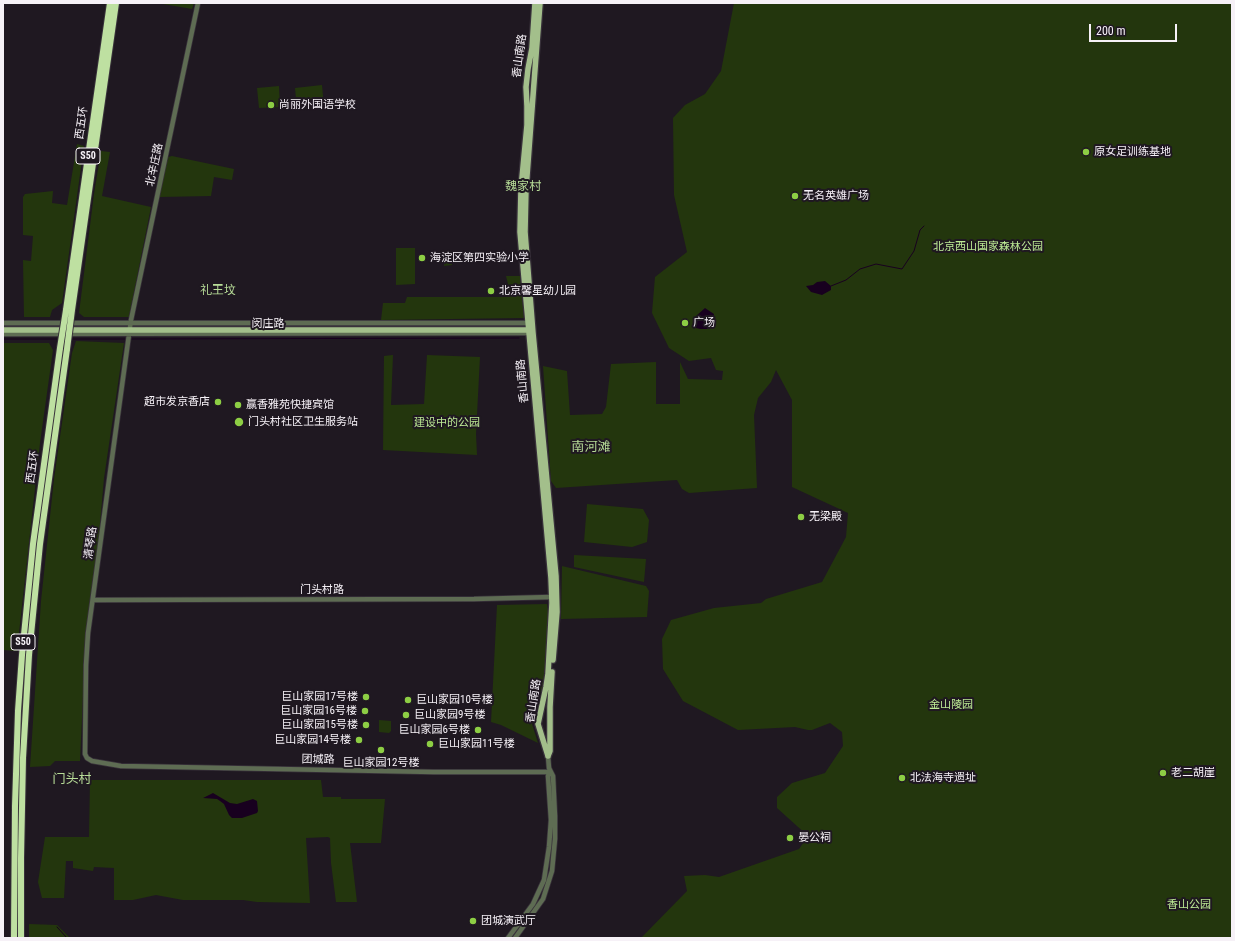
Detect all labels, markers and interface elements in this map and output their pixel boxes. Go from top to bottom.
scale bar [1091,16,1179,42]
text: 200 m [1096,24,1126,38]
street label: 香山南路 [510,33,530,79]
place label: 尚丽外国语学校 [279,98,356,112]
marker: 尚丽外国语学校 [266,100,276,110]
street label: 西五环 [73,106,91,140]
street label: 北辛庄路 [144,142,166,188]
place label: 原女足训练基地 [1094,145,1171,159]
marker: 原女足训练基地 [1081,147,1091,157]
road number: S50 [76,148,100,164]
district label: 魏家村 [505,180,541,194]
place label: 无名英雄广场 [803,189,869,203]
marker: 无名英雄广场 [790,191,800,201]
park label: 北京西山国家森林公园 [933,240,1043,254]
place label: 海淀区第四实验小学 [430,251,529,265]
marker: 海淀区第四实验小学 [417,253,427,263]
district label: 礼王坟 [200,284,236,298]
place label: 北京馨星幼儿园 [499,284,576,298]
marker: 北京馨星幼儿园 [486,286,496,296]
place label: 广场 [693,316,715,330]
street label: 闵庄路 [252,317,284,331]
marker: 广场 [680,318,690,328]
street label: 香山南路 [515,359,531,403]
place label: 超市发京香店 [144,395,210,409]
marker: 超市发京香店 [213,397,223,407]
place label: 赢香雅苑快捷宾馆 [246,398,334,412]
marker: 赢香雅苑快捷宾馆 [233,400,243,410]
place label: 门头村社区卫生服务站 [248,415,358,429]
marker: 门头村社区卫生服务站 [233,416,245,428]
park label: 建设中的公园 [414,416,480,430]
district label: 南河滩 [572,440,610,456]
street label: 西五环 [24,450,42,484]
place label: 无梁殿 [809,510,842,524]
marker: 无梁殿 [796,512,806,522]
street label: 清琴路 [82,526,100,560]
street label: 门头村路 [300,583,344,597]
road number: S50 [11,634,35,650]
street label: 香山南路 [524,678,544,724]
place label: 巨山家园17号楼 [281,690,358,704]
marker: 巨山家园17号楼 [361,692,371,702]
place label: 巨山家园10号楼 [416,693,493,707]
marker: 巨山家园10号楼 [403,695,413,705]
park label: 金山陵园 [929,698,973,712]
place label: 巨山家园16号楼 [280,704,357,718]
marker: 巨山家园16号楼 [360,706,370,716]
place label: 巨山家园9号楼 [414,708,485,722]
marker: 巨山家园9号楼 [401,710,411,720]
place label: 巨山家园15号楼 [281,718,358,732]
marker: 巨山家园15号楼 [361,720,371,730]
place label: 巨山家园6号楼 [399,723,470,737]
marker: 巨山家园6号楼 [473,725,483,735]
place label: 巨山家园14号楼 [274,733,351,747]
marker: 巨山家园14号楼 [354,735,364,745]
place label: 巨山家园11号楼 [438,737,515,751]
marker: 巨山家园11号楼 [425,739,435,749]
marker: 巨山家园12号楼 [376,745,386,755]
street label: 团城路 [301,753,335,767]
place label: 巨山家园12号楼 [343,756,419,770]
place label: 老二胡崖 [1171,766,1215,780]
marker: 老二胡崖 [1158,768,1168,778]
place label: 北法海寺遗址 [910,771,976,785]
district label: 门头村 [53,772,91,788]
marker: 北法海寺遗址 [897,773,907,783]
place label: 晏公祠 [798,831,831,845]
marker: 晏公祠 [785,833,795,843]
park label: 香山公园 [1167,898,1211,912]
place label: 团城演武厅 [481,914,536,928]
marker: 团城演武厅 [468,916,478,926]

